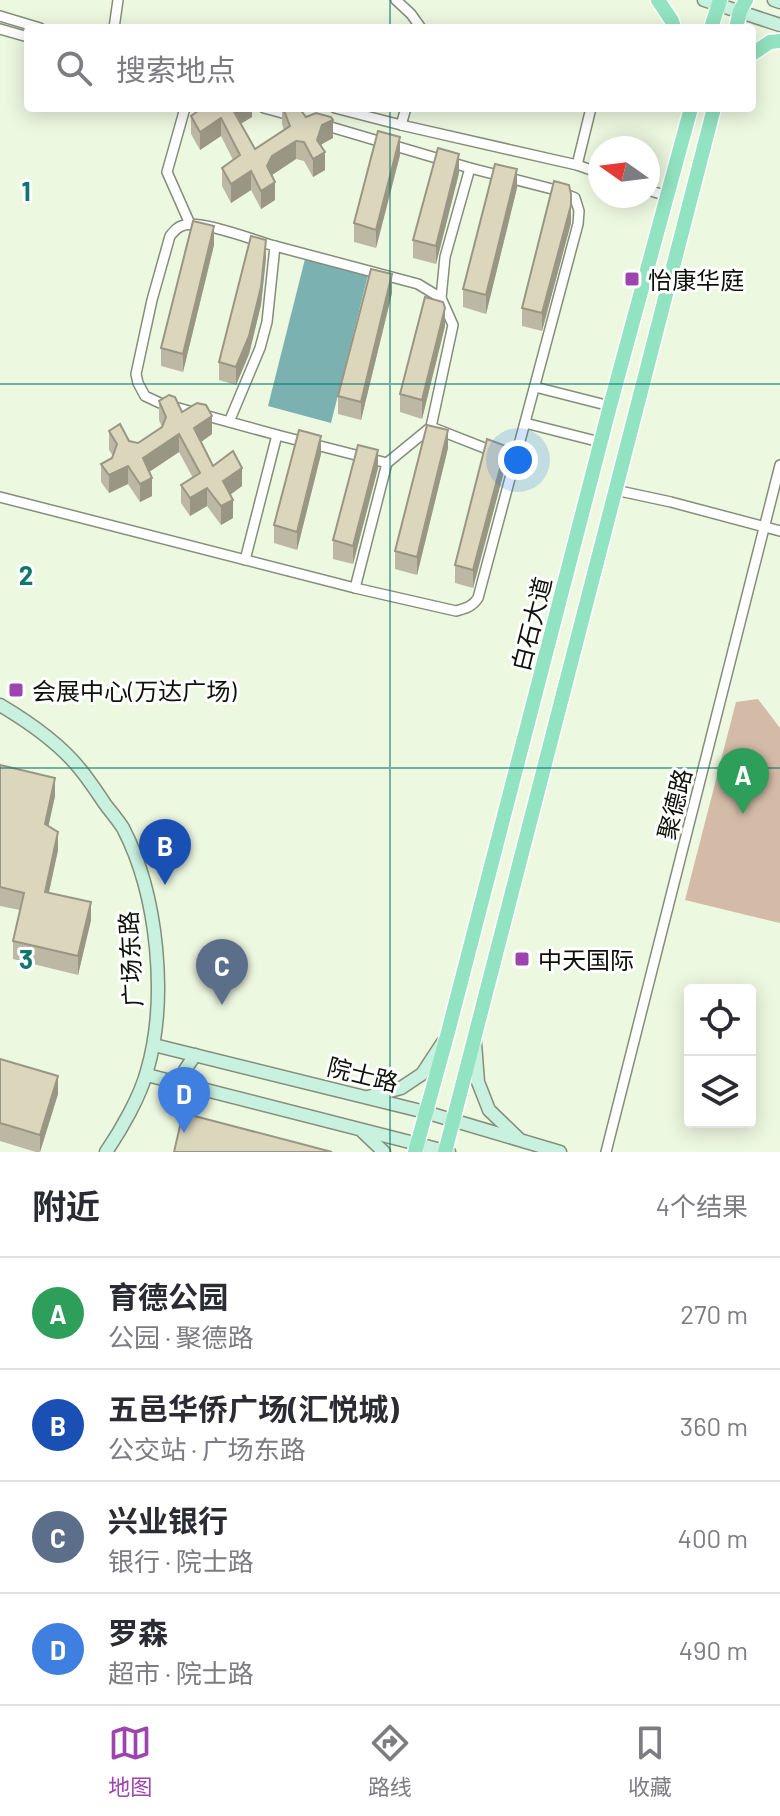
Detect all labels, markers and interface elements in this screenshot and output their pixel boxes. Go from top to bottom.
search box [24,24,756,112]
icon: search [52,46,96,90]
text: 搜索地点 [116,51,236,87]
north arrow [588,136,660,208]
text: 1 [21,175,31,206]
place label: 怡康华庭 [648,265,744,294]
marker: 怡康华庭 [623,270,641,288]
your location [498,440,538,480]
text: 2 [19,559,33,590]
street label: 白石大道 [505,574,557,674]
place label: 会展中心(万达广场) [32,676,237,705]
marker: 会展中心(万达广场) [7,681,25,699]
pin: A [717,748,769,814]
street label: 聚德路 [651,766,697,842]
pin: B [139,819,191,885]
street label: 广场东路 [113,910,147,1008]
pin: C [196,939,248,1005]
text: 3 [19,943,33,974]
place label: 中天国际 [538,945,634,974]
marker: 中天国际 [513,950,531,968]
map controls [684,984,756,1128]
button: locate [684,984,756,1056]
street label: 院士路 [325,1051,401,1097]
button: layers [684,1056,756,1128]
pin: D [158,1067,210,1133]
text: 附近 [32,1185,100,1226]
text: 4个结果 [656,1190,748,1221]
text: 育德公园 [108,1278,228,1314]
text: A [49,1298,67,1329]
text: 270 m [680,1298,748,1329]
text: 公园 · 聚德路 [108,1321,254,1352]
text: 五邑华侨广场(汇悦城) [108,1390,399,1426]
text: B [50,1410,66,1441]
text: 360 m [680,1410,748,1441]
text: 公交站 · 广场东路 [108,1433,306,1464]
text: 兴业银行 [108,1502,228,1538]
text: C [50,1522,66,1553]
text: 400 m [678,1522,748,1553]
text: 银行 · 院士路 [108,1545,254,1576]
text: 罗森 [108,1614,168,1650]
text: D [50,1634,66,1665]
text: 490 m [679,1634,748,1665]
text: 超市 · 院士路 [108,1657,254,1688]
tab: 地图 [108,1721,152,1801]
tab: 路线 [368,1721,412,1801]
tab: 收藏 [628,1721,672,1801]

